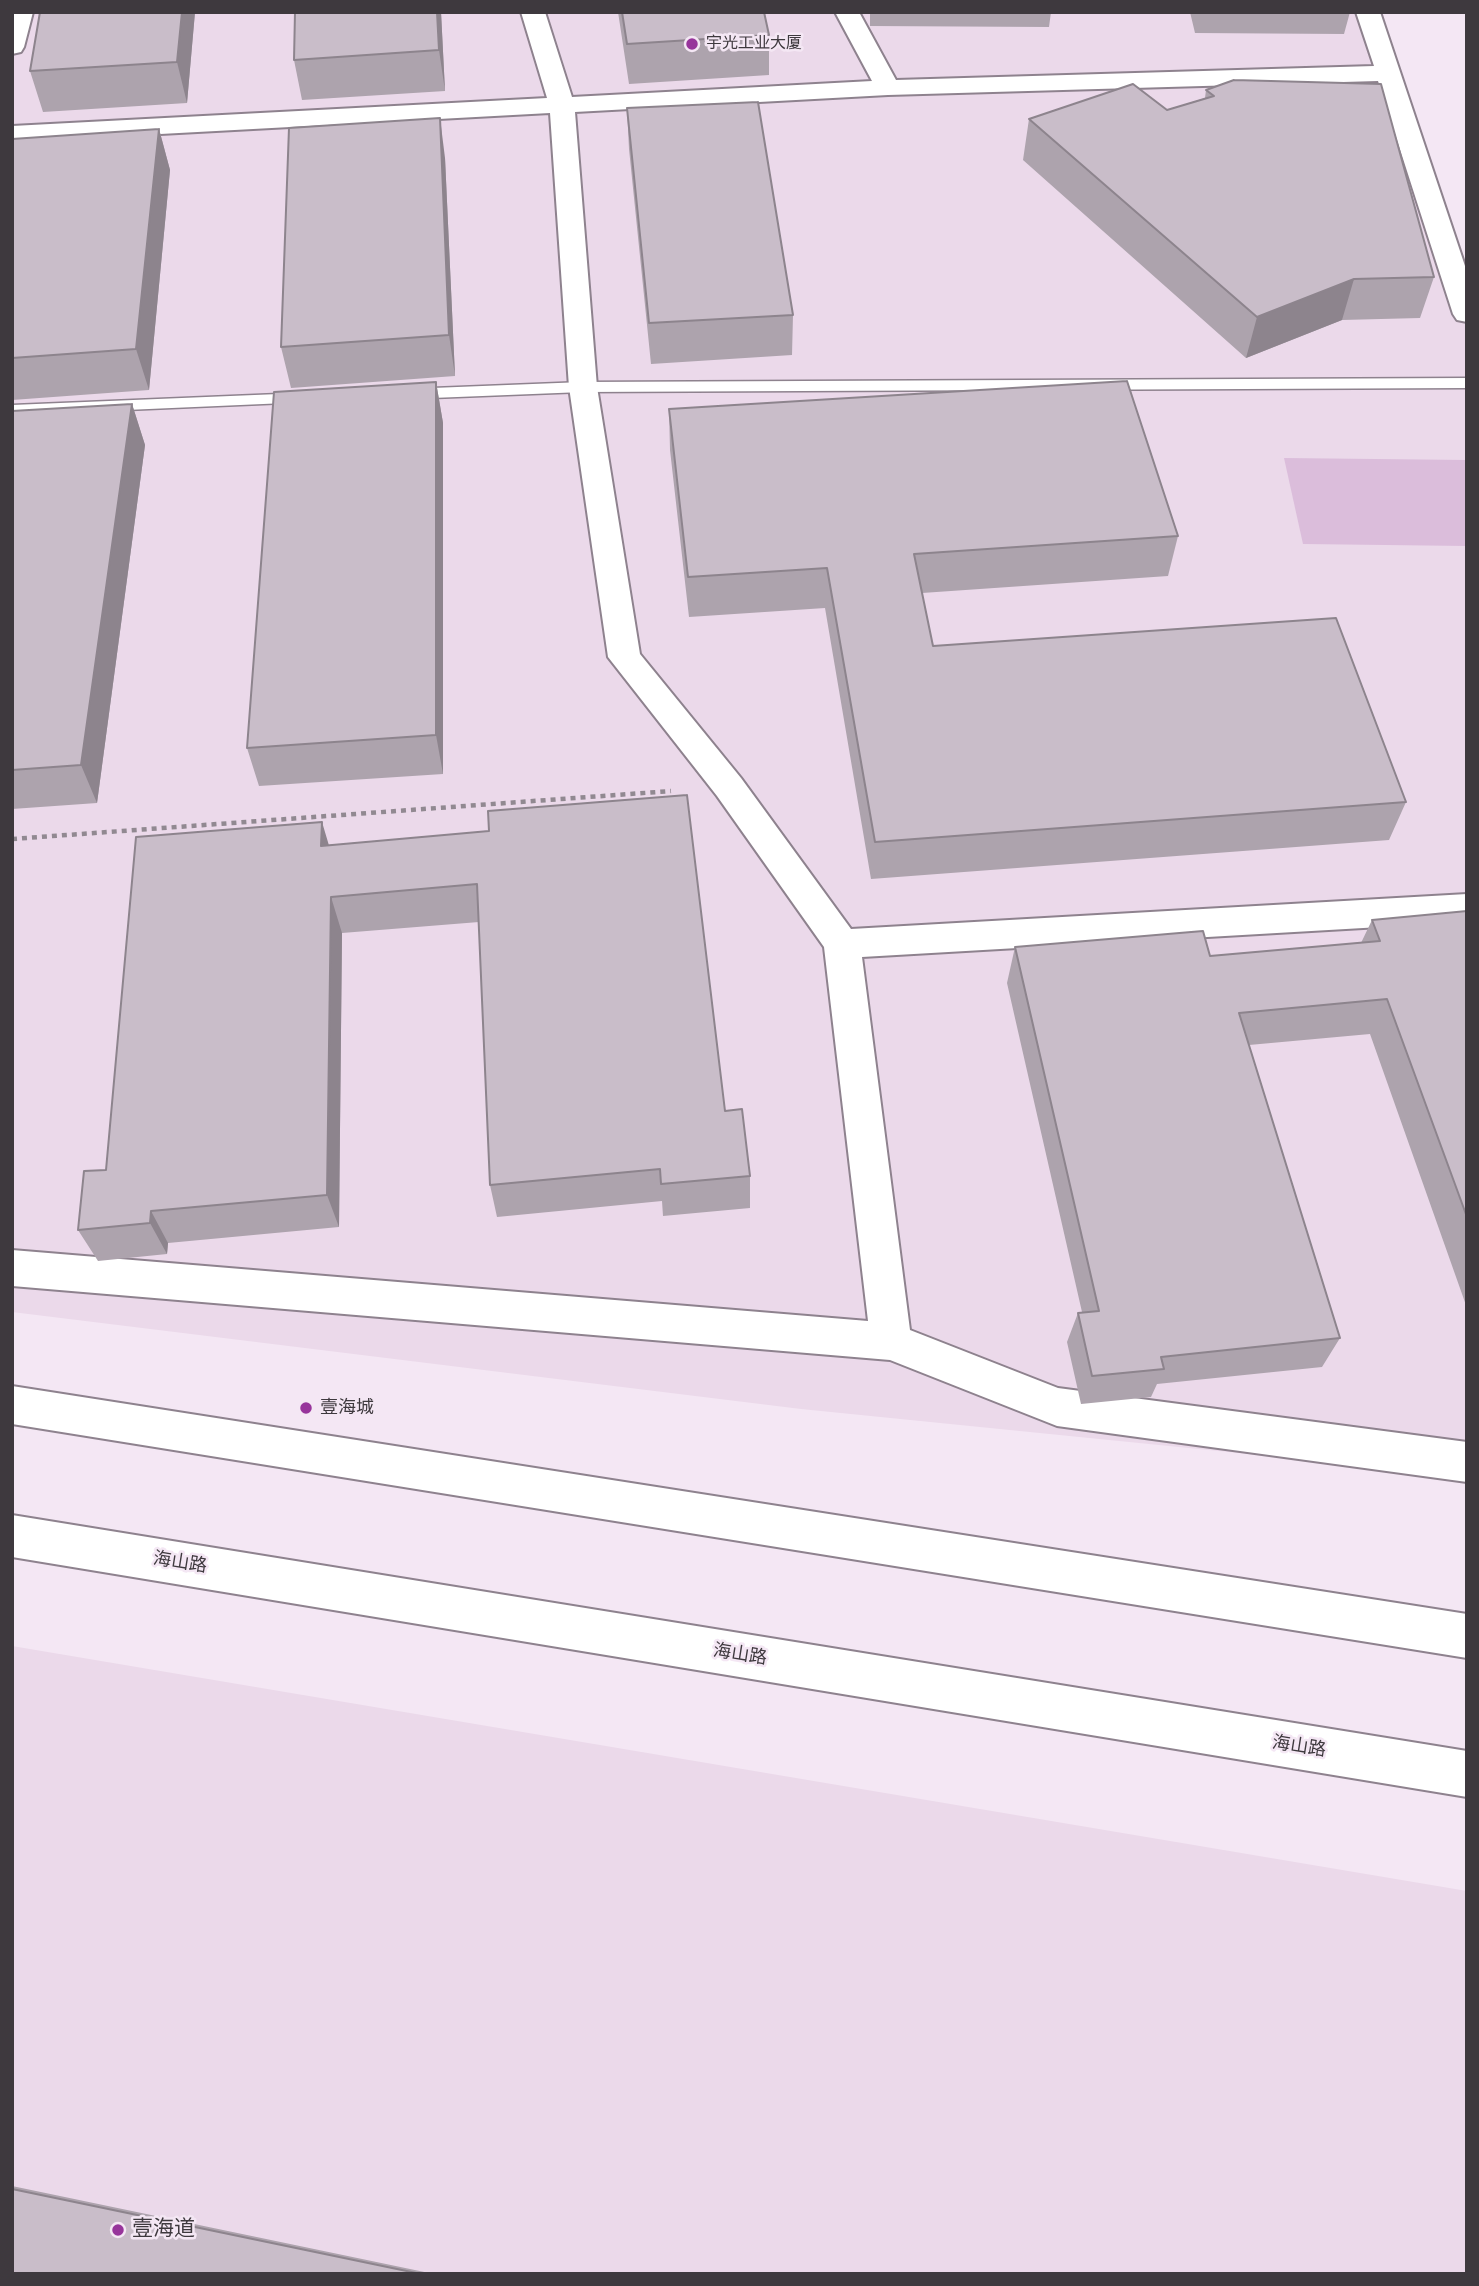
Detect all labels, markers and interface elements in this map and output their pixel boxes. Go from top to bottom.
place label: 宇光工业大厦 [706,34,802,54]
marker: 宇光工业大厦 [684,36,700,52]
place label: 壹海城 [320,1397,374,1419]
marker: 壹海城 [298,1400,314,1416]
street label: 海山路 [152,1548,208,1578]
street label: 海山路 [712,1640,768,1670]
street label: 海山路 [1271,1732,1327,1762]
place label: 壹海道 [132,2217,195,2243]
marker: 壹海道 [110,2222,126,2238]

